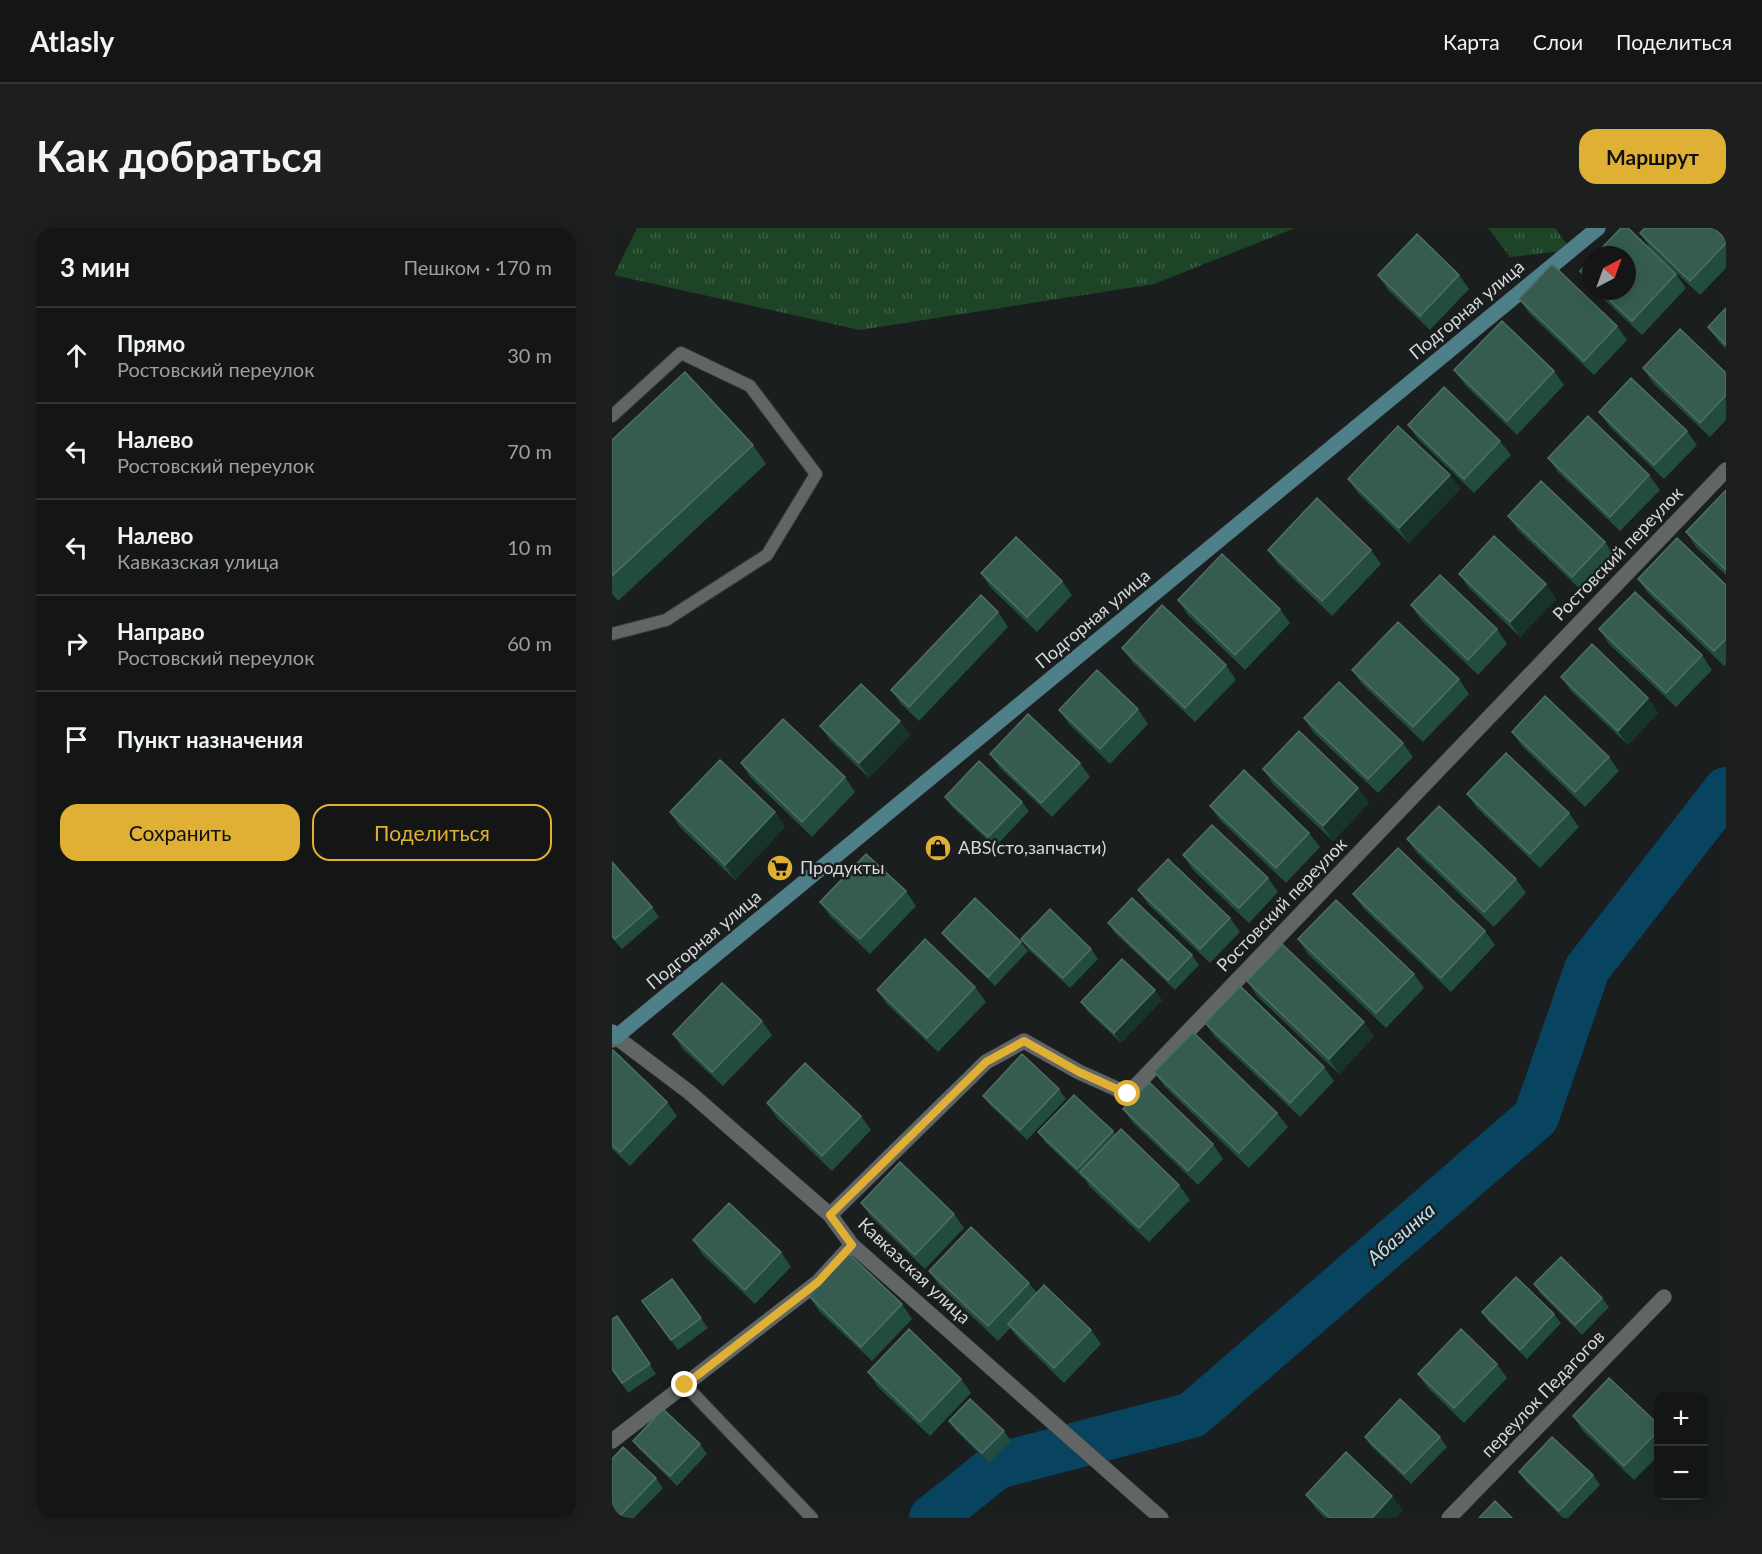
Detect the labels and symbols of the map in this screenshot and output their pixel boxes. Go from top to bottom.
north arrow [1582,246,1636,300]
street label: Подгорная улица [1405,255,1528,364]
street label: Ростовский переулок [1548,481,1687,625]
street label: Подгорная улица [1031,564,1154,673]
street label: Ростовский переулок [1212,832,1351,976]
shop icon: ABS(сто,запчасти) [923,833,953,863]
place label: ABS(сто,запчасти) [958,836,1106,858]
supermarket icon: Продукты [765,853,795,883]
place label: Продукты [800,856,884,878]
street label: Подгорная улица [642,885,765,994]
route start [1114,1080,1140,1106]
water label: Абазинка [1361,1197,1439,1270]
street label: Кавказская улица [854,1213,975,1328]
street label: переулок Педагогов [1476,1325,1609,1461]
route end [671,1371,697,1397]

